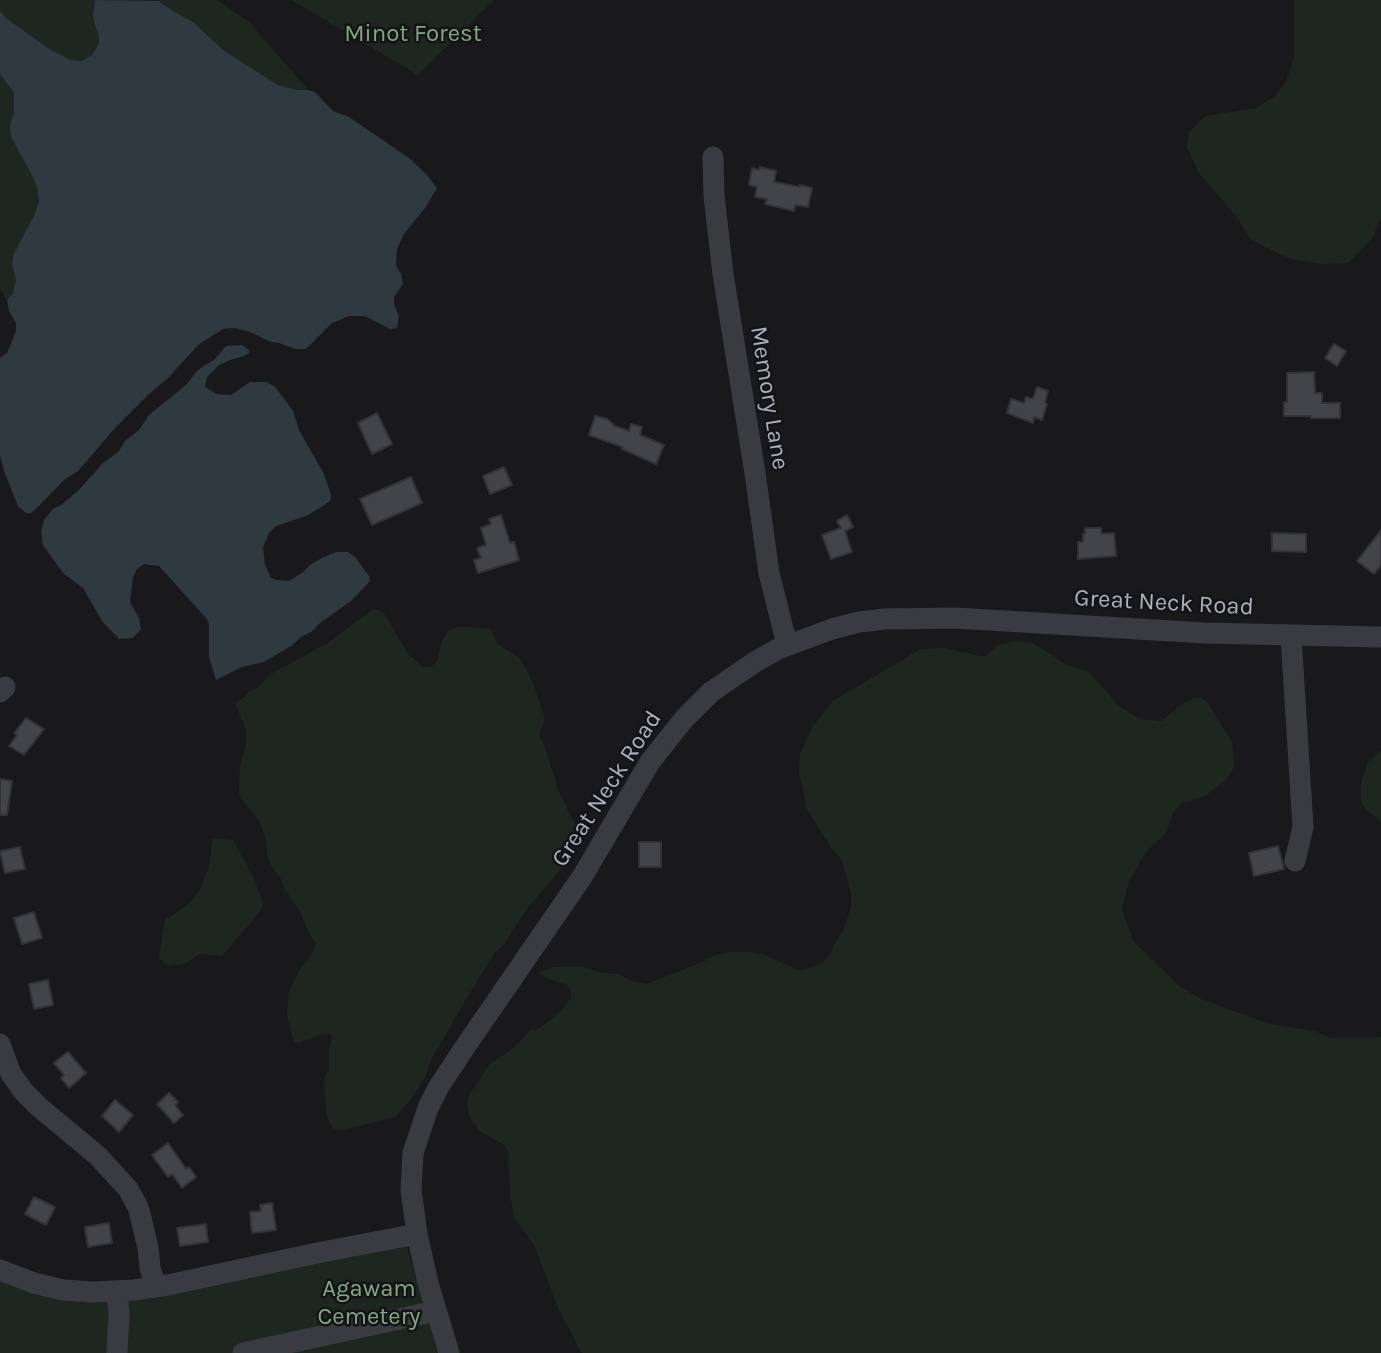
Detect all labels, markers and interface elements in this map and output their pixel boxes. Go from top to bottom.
park label: Minot Forest [344,20,482,48]
street label: Memory Lane [743,324,795,472]
street label: Great Neck Road [1073,584,1255,622]
street label: Great Neck Road [546,706,668,872]
park label: Agawam Cemetery [317,1275,421,1331]

